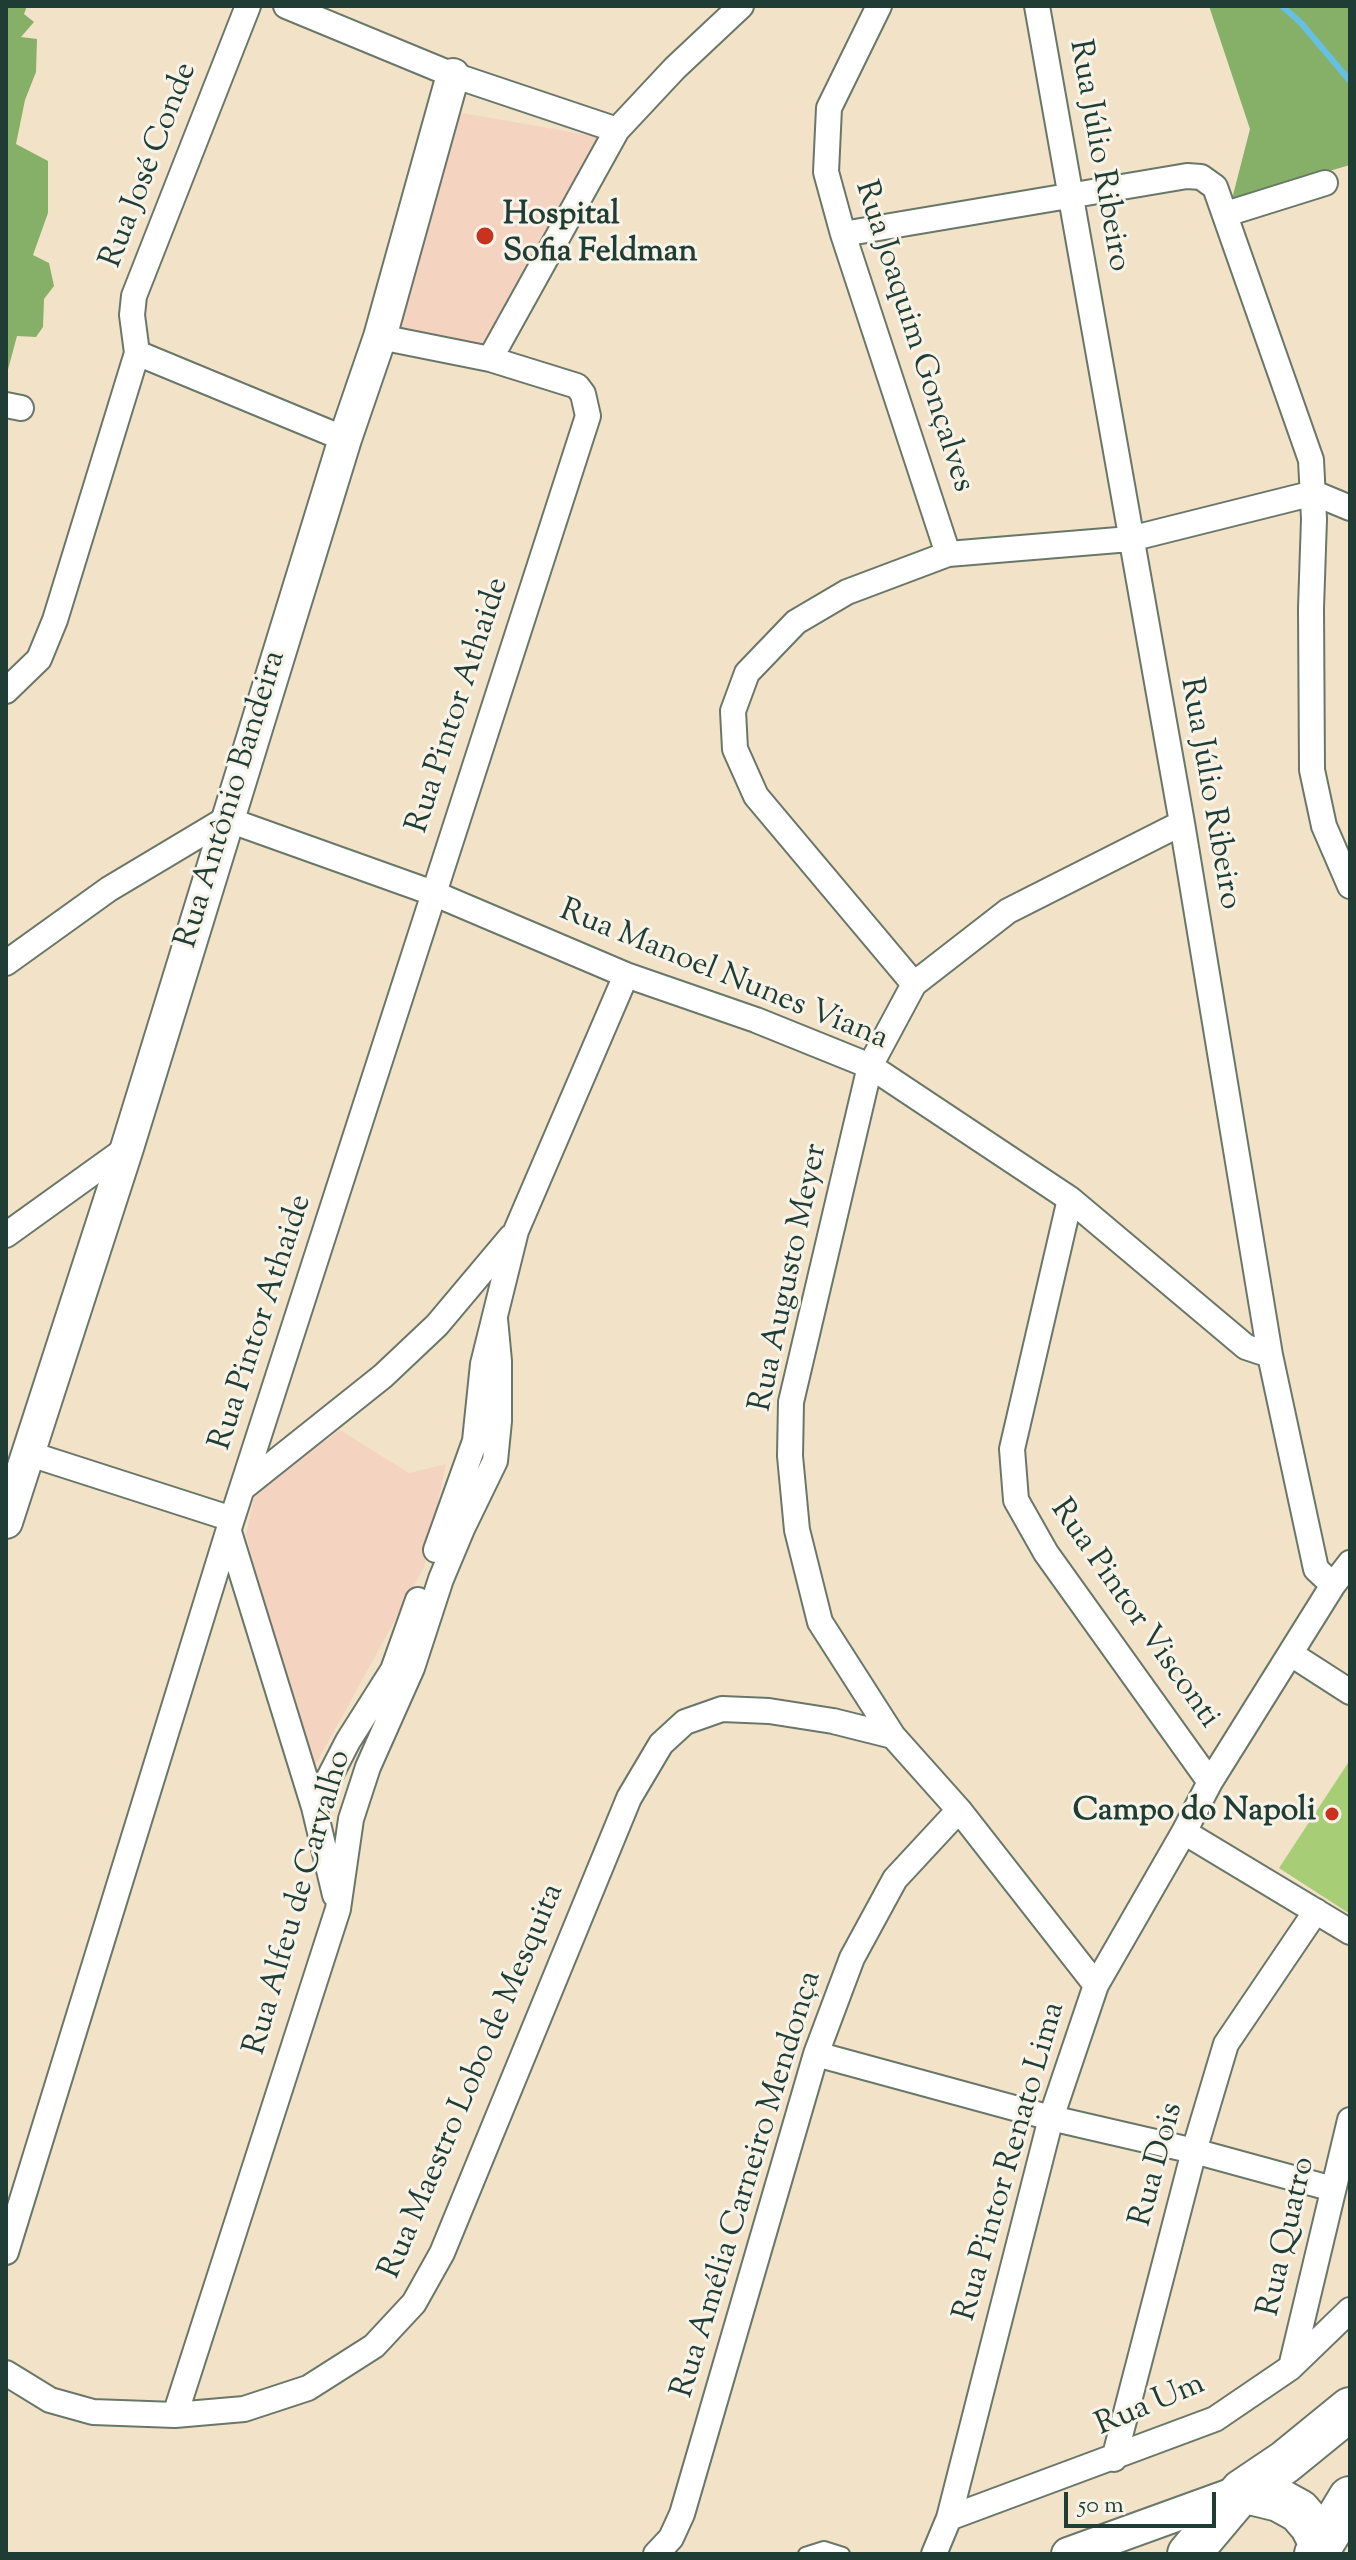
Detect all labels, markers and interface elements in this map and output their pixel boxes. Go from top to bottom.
street label: Rua Júlio Ribeiro [1058,37,1136,275]
street label: Rua José Conde [94,58,208,274]
street label: Rua Joaquim Gonçalves [844,177,980,497]
place label: Hospital Sofia Feldman [503,199,697,274]
marker: Hospital Sofia Feldman [474,225,496,247]
street label: Rua Pintor Athaide [401,573,519,839]
street label: Rua Antônio Bandeira [169,647,297,953]
street label: Rua Júlio Ribeiro [1169,675,1247,913]
street label: Rua Manoel Nunes Viana [553,893,893,1061]
street label: Rua Augusto Meyer [744,1141,838,1415]
street label: Rua Pintor Athaide [204,1190,322,1456]
street label: Rua Pintor Visconti [1040,1493,1226,1737]
street label: Rua Alfeu de Carvalho [238,1746,362,2060]
place label: Campo do Napoli [1073,1795,1316,1833]
marker: Campo do Napoli [1323,1805,1341,1823]
street label: Rua Maestro Lobo de Mesquita [373,1879,575,2285]
street label: Rua Amélia Carneiro Mendonça [666,1967,832,2403]
street label: Rua Pintor Renato Lima [948,1998,1076,2326]
street label: Rua Dois [1124,2099,1194,2231]
street label: Rua Quatro [1252,2154,1326,2320]
street label: Rua Um [1091,2367,1211,2447]
scale bar [1068,2476,1220,2526]
text: 50 m [1078,2489,1124,2523]

